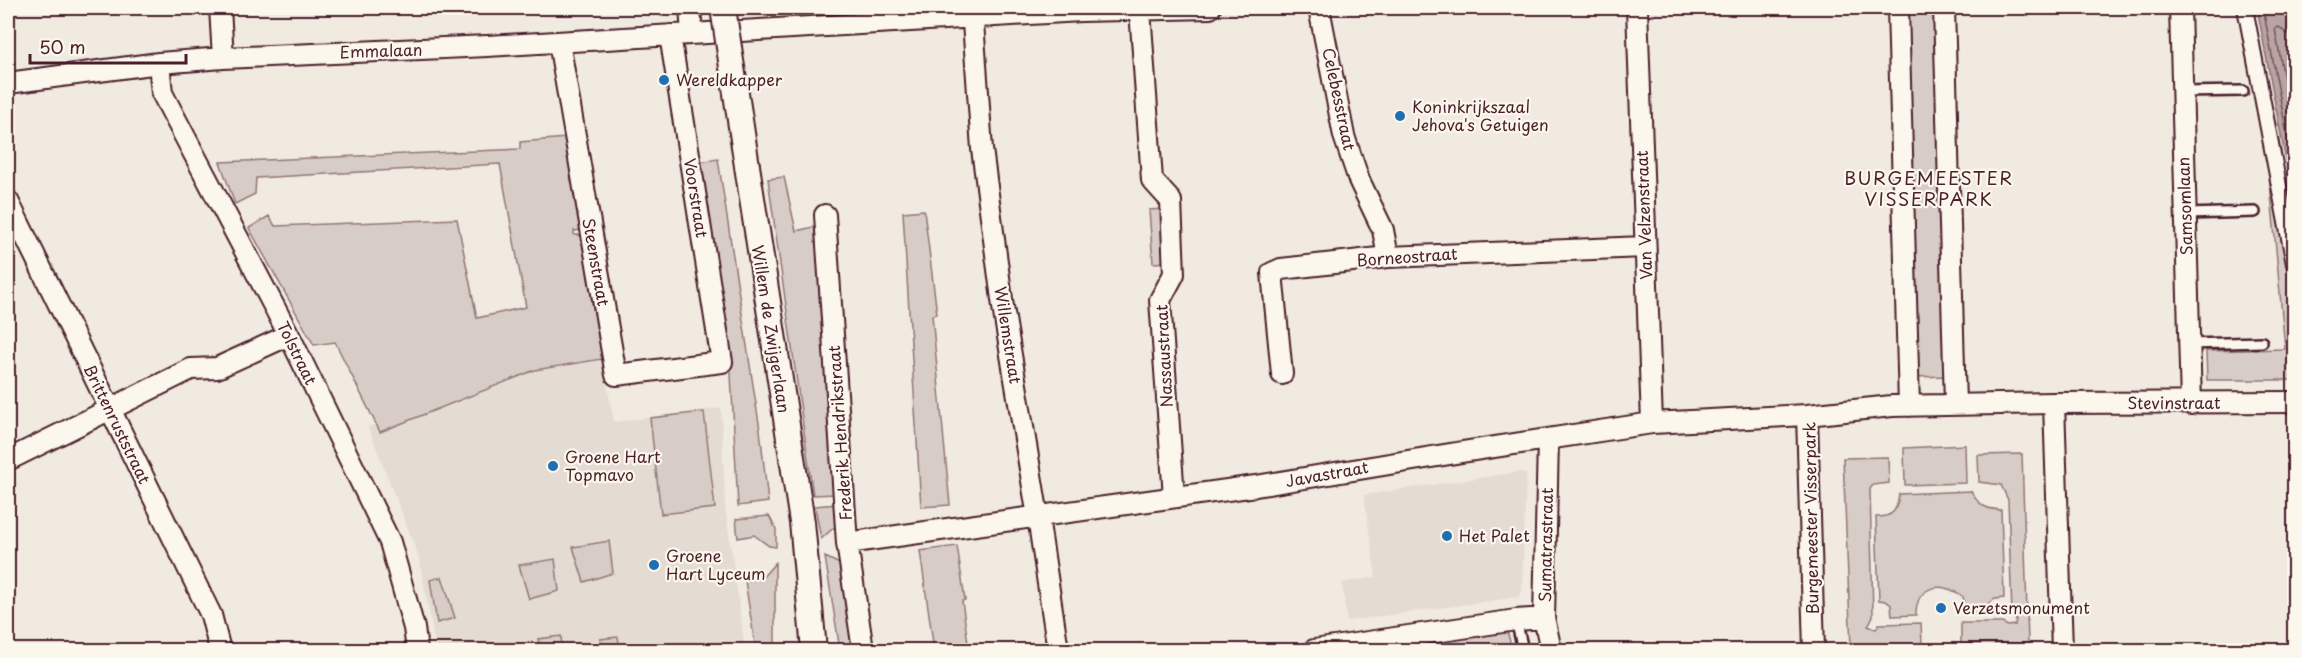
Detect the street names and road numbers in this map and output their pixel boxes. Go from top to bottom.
street label: Emmalaan [339,37,423,63]
street label: Celebesstraat [1317,45,1363,153]
street label: Van Velzenstraat [1629,150,1657,280]
street label: Voorstraat [679,156,715,240]
street label: Samsomlaan [2170,156,2198,256]
street label: Steenstraat [577,216,617,308]
street label: Borneostraat [1356,240,1459,271]
street label: Willem de Zwijgerlaan [747,243,797,415]
street label: Willemstraat [989,284,1029,386]
street label: Nassaustraat [1148,304,1178,408]
street label: Tolstraat [272,317,324,389]
street label: Frederik Hendrikstraat [821,344,857,522]
street label: Brittenruststraat [78,360,158,488]
street label: Stevinstraat [2128,390,2221,414]
street label: Burgemeester Visserpark [1796,421,1824,614]
street label: Javastraat [1284,454,1371,492]
street label: Sumatrastraat [1532,487,1558,602]

